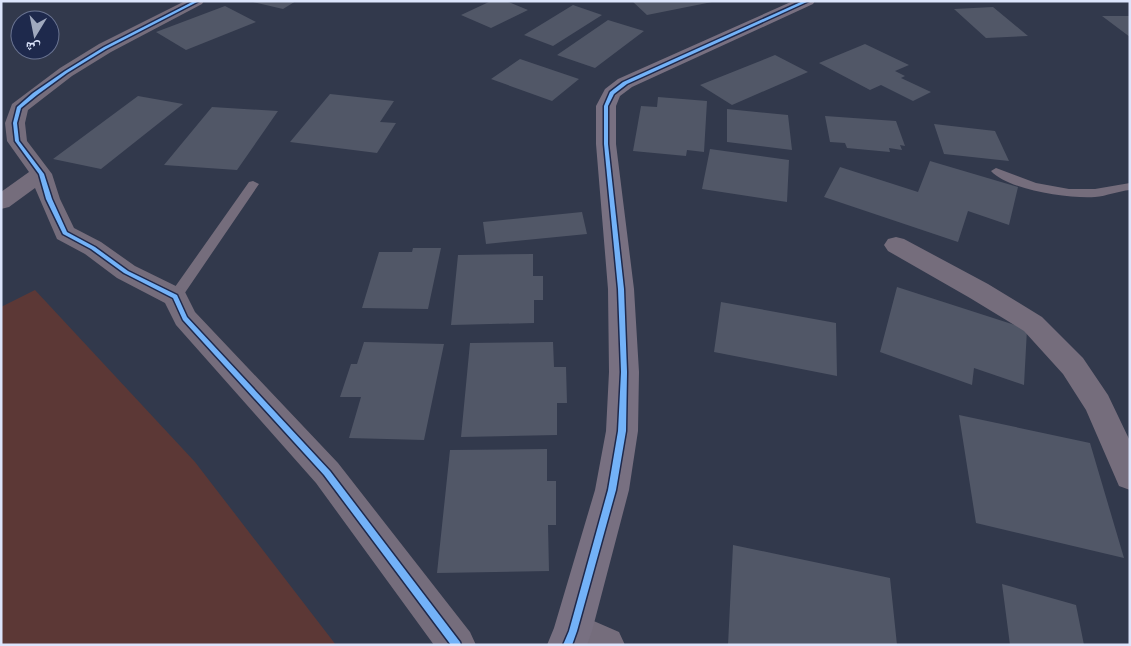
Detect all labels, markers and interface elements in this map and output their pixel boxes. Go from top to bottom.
north arrow [10,10,60,60]
text: ش [24,38,42,57]

